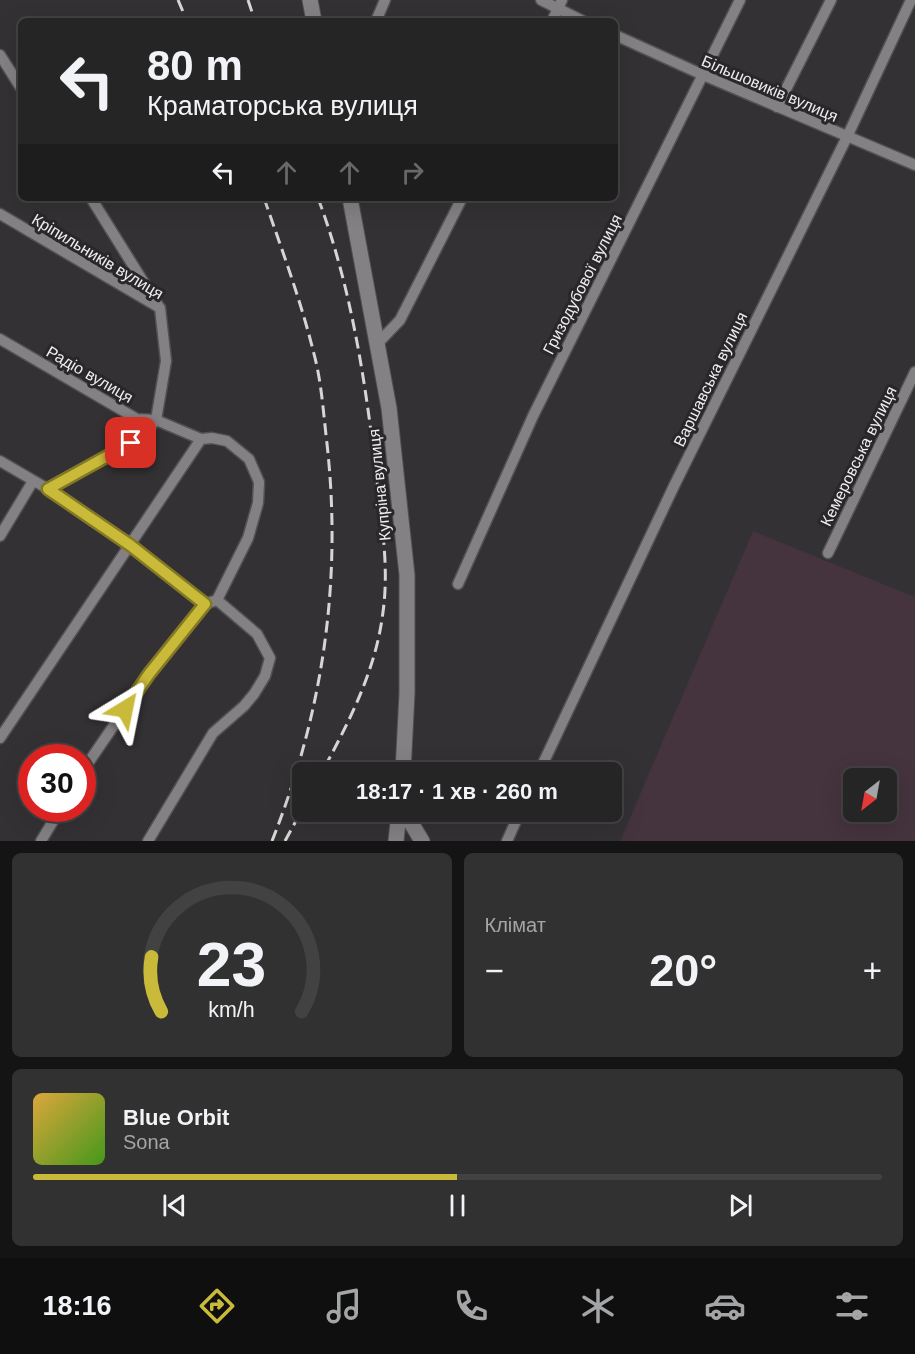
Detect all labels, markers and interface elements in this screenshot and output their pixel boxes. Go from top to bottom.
icon: left [48,42,126,120]
text: 80 m [147,42,243,89]
street label: Більшовиків вулиця [699,52,840,125]
text: Краматорська вулиця [147,91,418,121]
icon: left [207,156,240,189]
icon: ahead [270,156,303,189]
icon: ahead [333,156,366,189]
icon: right [396,156,429,189]
street label: Кріпильників вулиця [29,210,167,302]
street label: Гризодубової вулиця [540,211,625,357]
street label: Варшавська вулиця [670,309,750,449]
street label: Радіо вулиця [43,343,136,406]
street label: Кемеровська вулиця [817,384,900,529]
pin [105,417,156,468]
icon: arrive [114,426,147,459]
street label: Купріна вулиця [365,428,394,542]
position arrow [93,677,157,741]
speed limit sign: 30 [18,744,96,822]
north arrow [843,768,897,822]
map controls [843,768,897,822]
text: 18:17 · 1 хв · 260 m [356,779,558,804]
text: Клімат [485,914,546,936]
text: 23 [197,930,266,999]
text: 20° [649,945,717,996]
text: − [485,952,504,989]
text: + [863,952,882,989]
text: km/h [209,998,255,1022]
text: Blue Orbit [123,1105,229,1130]
text: Sona [123,1131,170,1153]
icon: previous [158,1189,191,1222]
icon: pause [441,1189,474,1222]
icon: next [724,1189,757,1222]
icon: directions [196,1285,238,1327]
icon: music [323,1285,365,1327]
icon: phone [450,1285,492,1327]
icon: climate [577,1285,619,1327]
icon: car [704,1285,746,1327]
icon: filters [831,1285,873,1327]
text: 18:16 [42,1291,111,1321]

